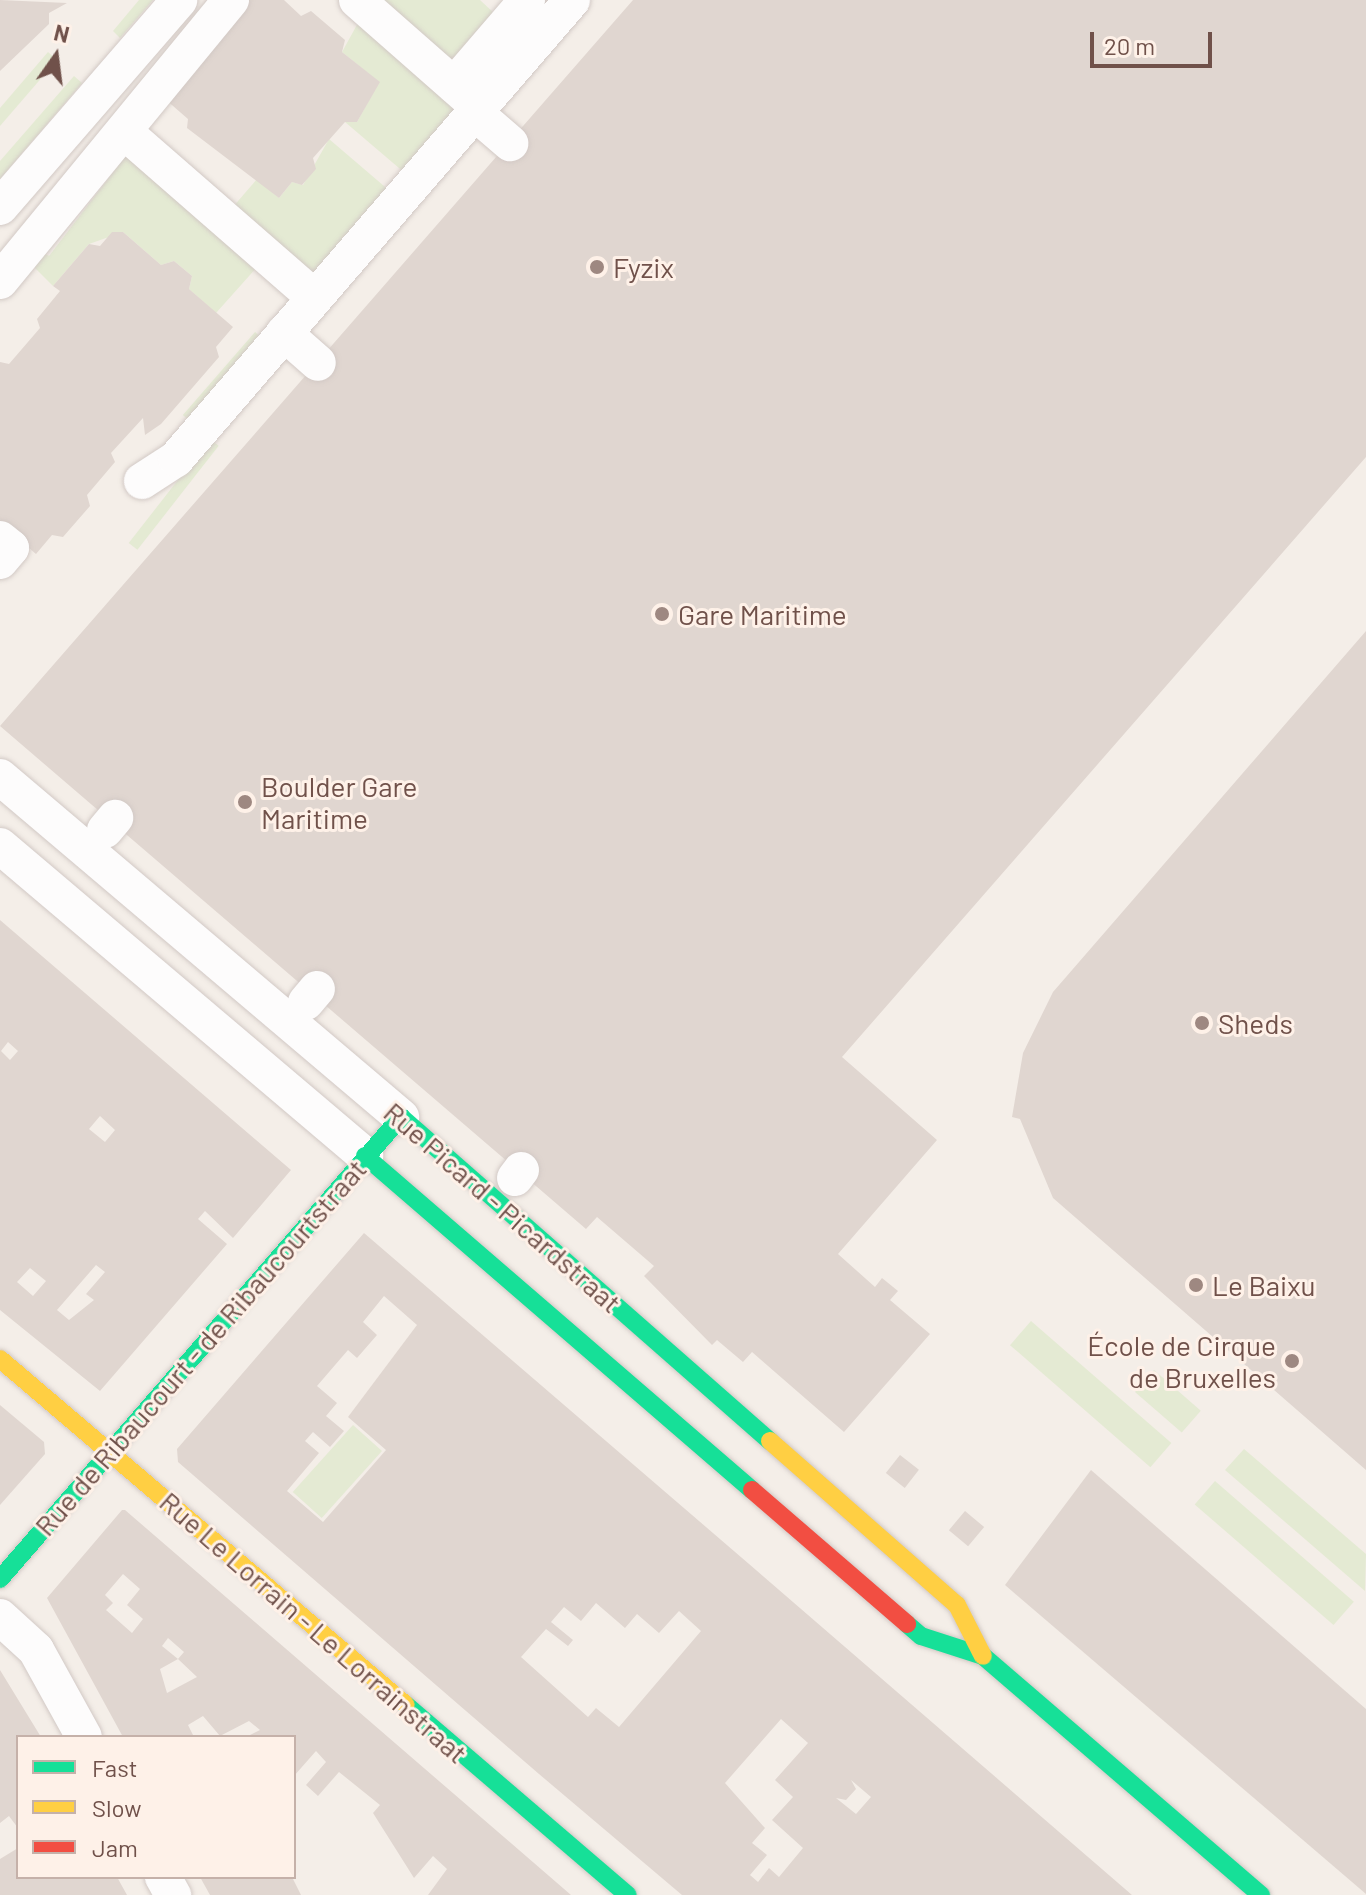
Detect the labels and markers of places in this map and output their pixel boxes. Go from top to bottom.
place label: Fyzix [613,250,674,284]
marker: Fyzix [588,258,606,276]
place label: Gare Maritime [678,597,847,631]
marker: Gare Maritime [653,605,671,623]
place label: Boulder Gare Maritime [261,769,418,835]
marker: Boulder Gare Maritime [236,793,254,811]
place label: Sheds [1218,1006,1293,1040]
marker: Sheds [1193,1014,1211,1032]
place label: Le Baixu [1212,1268,1316,1302]
marker: Le Baixu [1187,1276,1205,1294]
place label: École de Cirque de Bruxelles [1087,1328,1276,1394]
marker: École de Cirque de Bruxelles [1283,1352,1301,1370]

